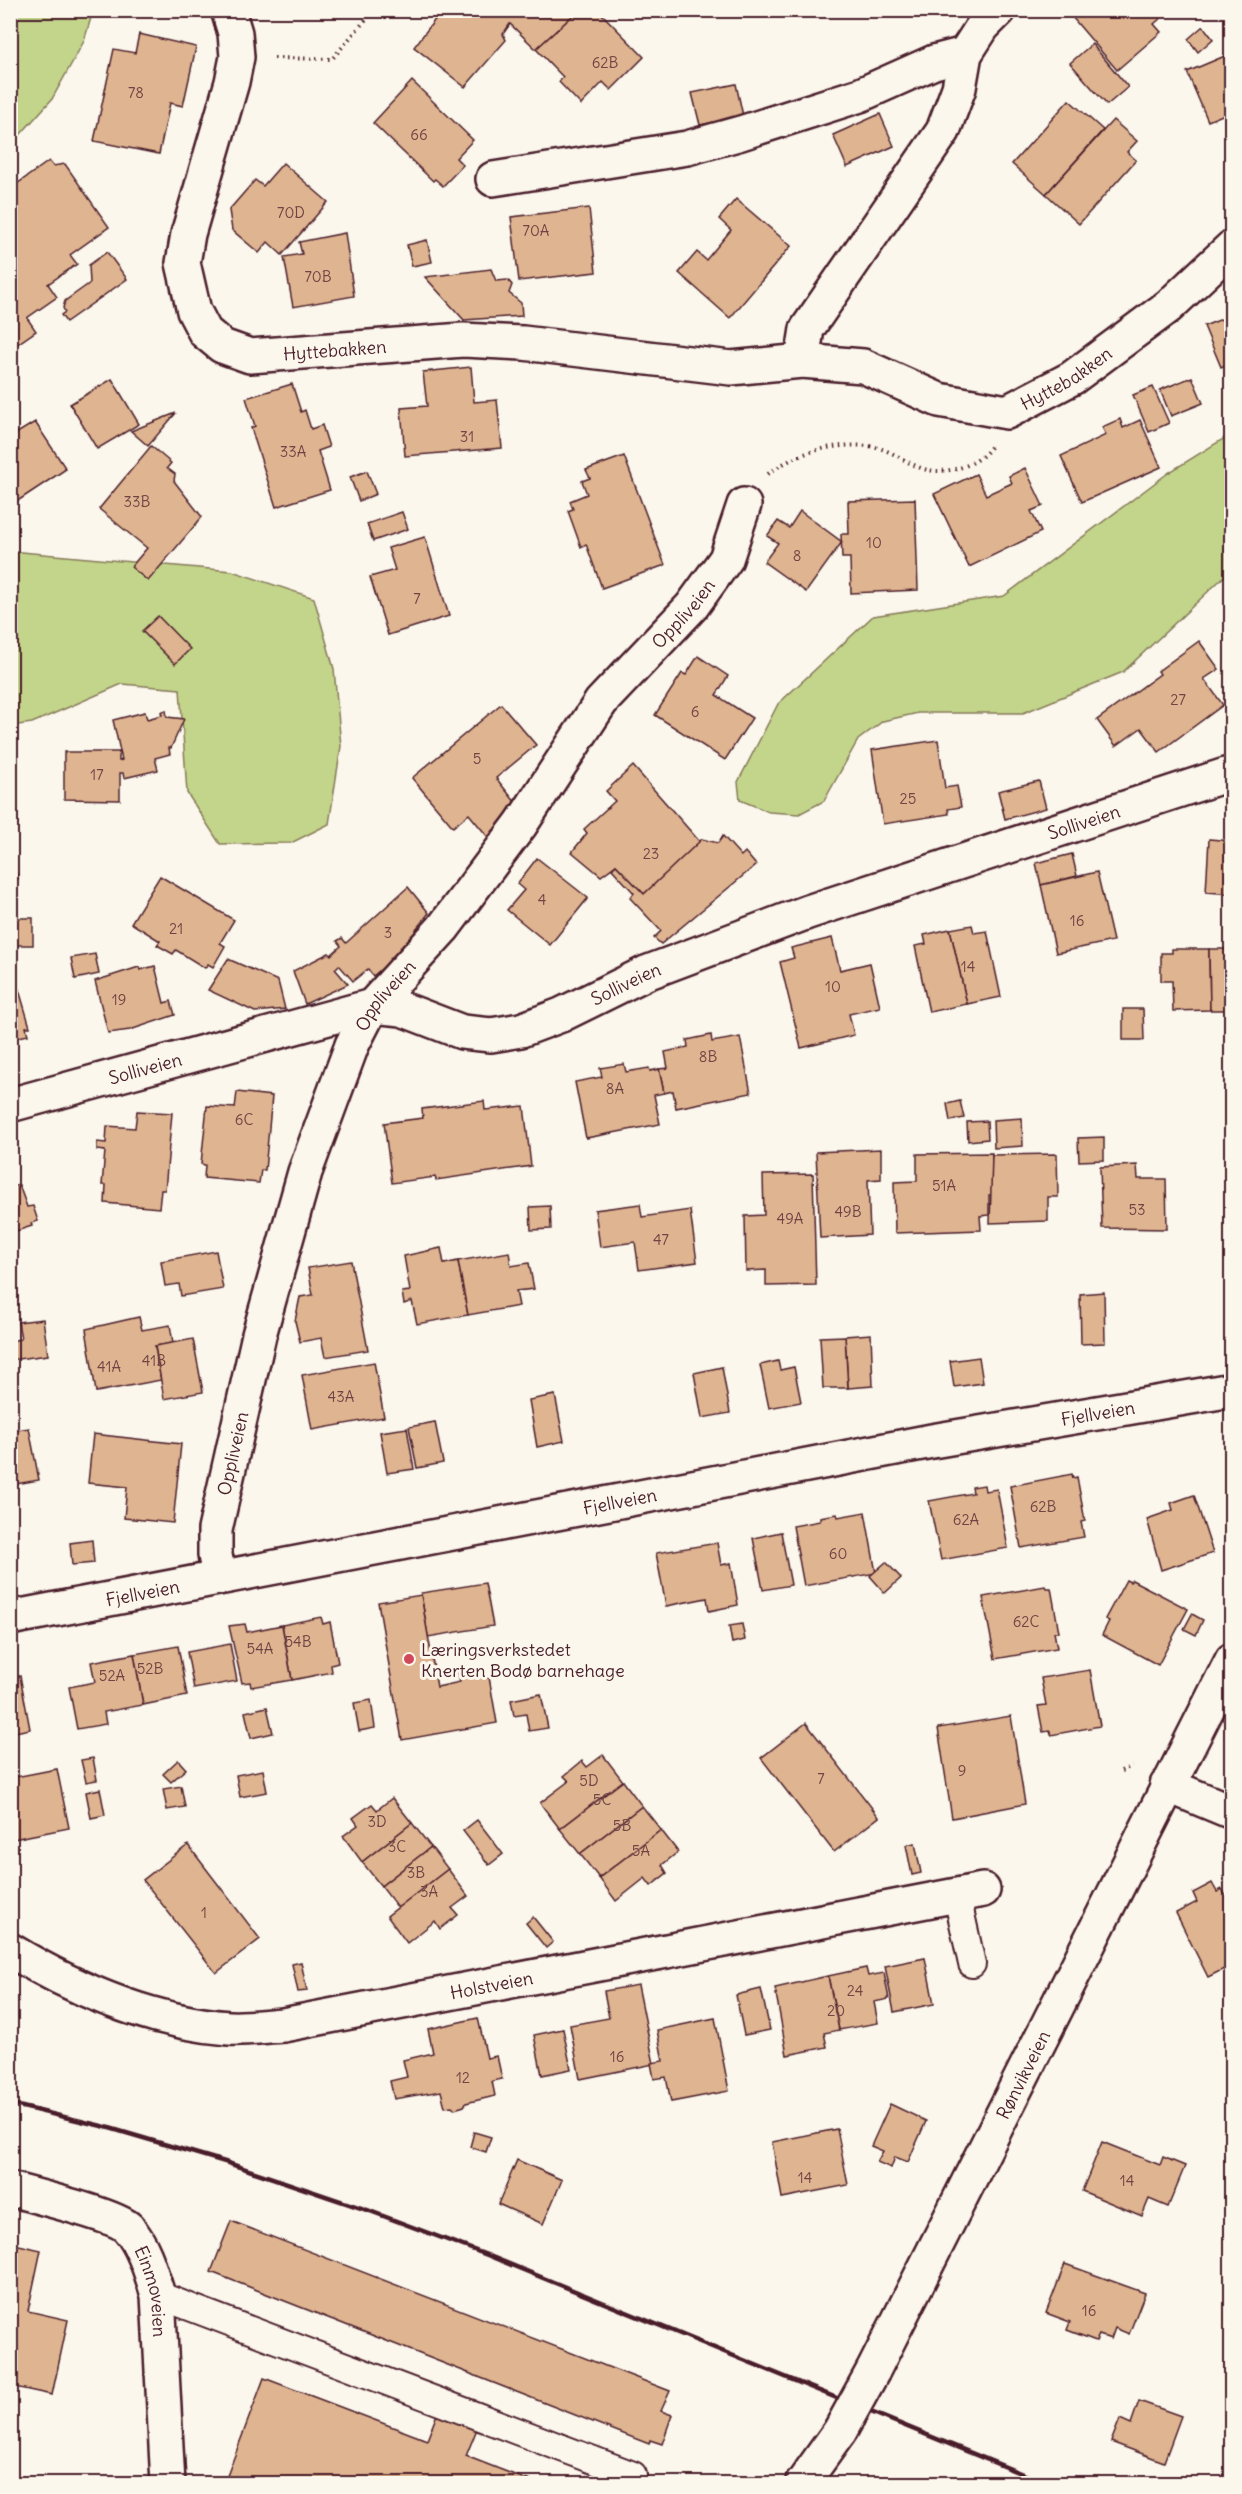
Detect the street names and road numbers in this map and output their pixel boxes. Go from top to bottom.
street label: Hyttebakken [282,334,387,365]
street label: Hyttebakken [1016,341,1116,415]
street label: Oppliveien [646,574,720,653]
street label: Solliveien [1044,799,1123,844]
street label: Oppliveien [350,955,420,1035]
street label: Solliveien [587,957,664,1010]
street label: Solliveien [106,1047,184,1089]
street label: Fjellveien [1059,1395,1137,1430]
street label: Oppliveien [212,1409,253,1497]
street label: Fjellveien [581,1483,659,1519]
street label: Fjellveien [104,1574,181,1611]
street label: Holstveien [448,1966,535,2004]
street label: Rønvikveien [991,2026,1055,2123]
street label: Einmoveien [130,2242,172,2338]

